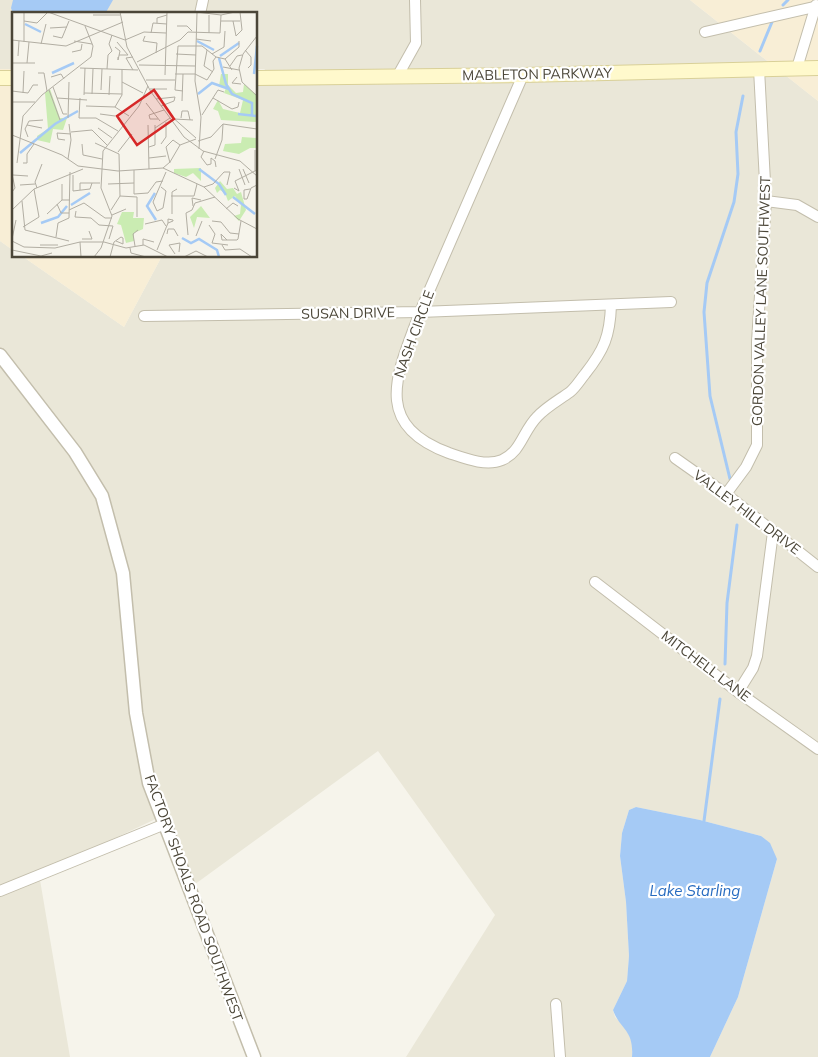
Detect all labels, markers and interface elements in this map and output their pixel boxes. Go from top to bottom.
inset map [12,12,258,258]
street label: MABLETON PARKWAY [462,64,612,84]
street label: GORDON VALLEY LANE SOUTHWEST [748,175,774,426]
street label: NASH CIRCLE [390,288,438,380]
street label: SUSAN DRIVE [301,303,395,323]
street label: VALLEY HILL DRIVE [690,466,804,558]
street label: MITCHELL LANE [658,627,754,705]
street label: FACTORY SHOALS ROAD SOUTHWEST [141,772,247,1024]
water label: Lake Starling [650,881,740,900]

